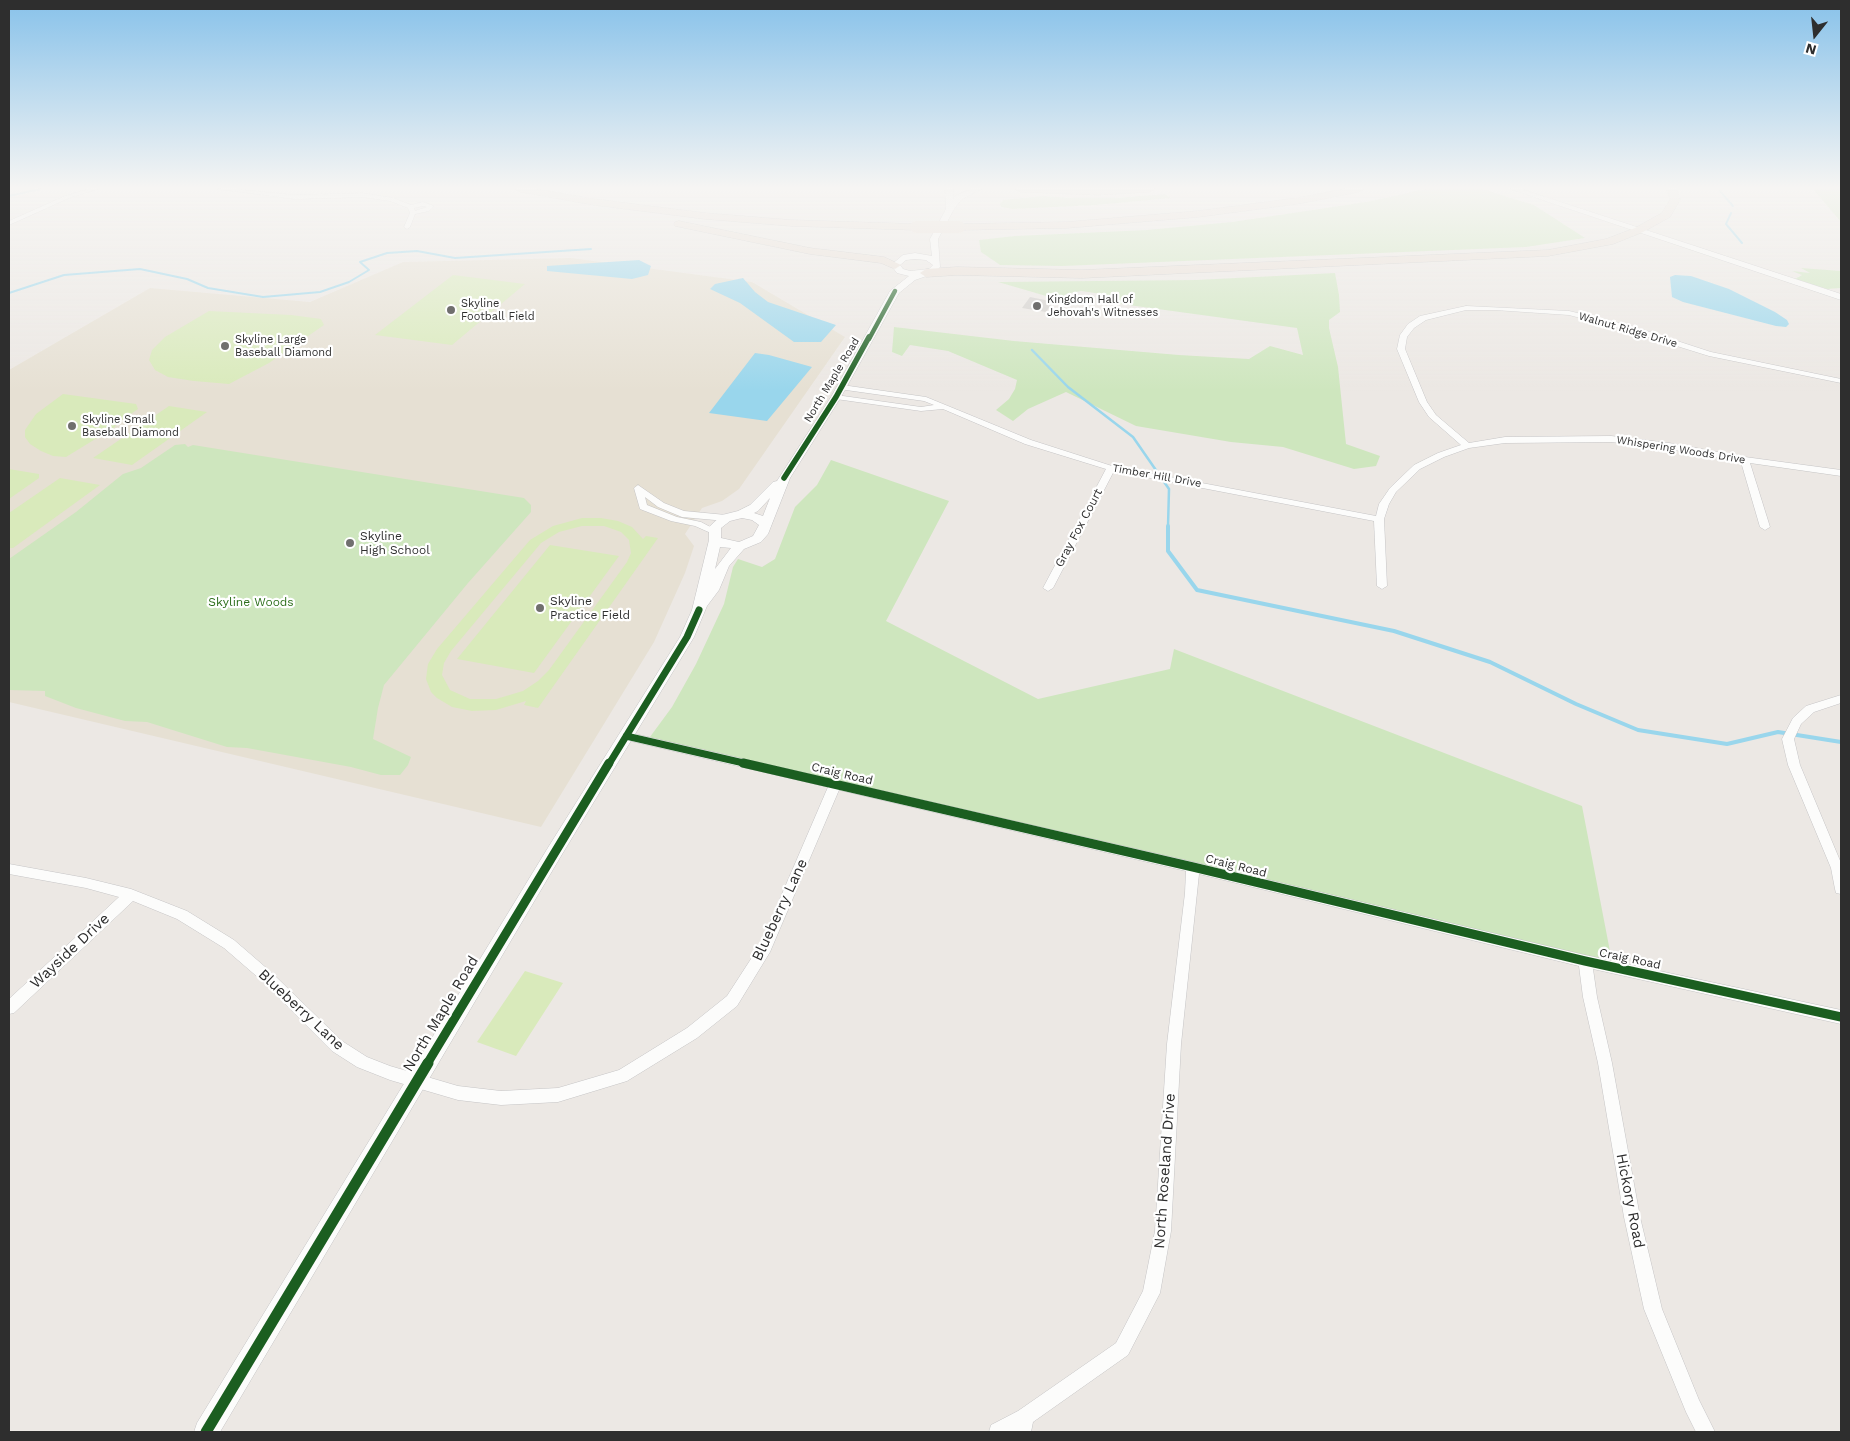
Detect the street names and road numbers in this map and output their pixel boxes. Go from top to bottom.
street label: Walnut Ridge Drive [1577,310,1679,350]
street label: North Maple Road [801,335,863,425]
street label: Whispering Woods Drive [1616,433,1746,467]
street label: Timber Hill Drive [1111,462,1203,490]
street label: Gray Fox Court [1052,486,1106,570]
street label: Craig Road [810,760,874,788]
street label: Craig Road [1204,851,1268,881]
street label: Blueberry Lane [748,856,812,964]
street label: Wayside Drive [27,910,113,992]
street label: Craig Road [1598,945,1662,973]
street label: North Maple Road [399,953,483,1075]
street label: Blueberry Lane [254,966,348,1054]
street label: North Roseland Drive [1151,1093,1179,1249]
street label: Hickory Road [1612,1152,1648,1250]

